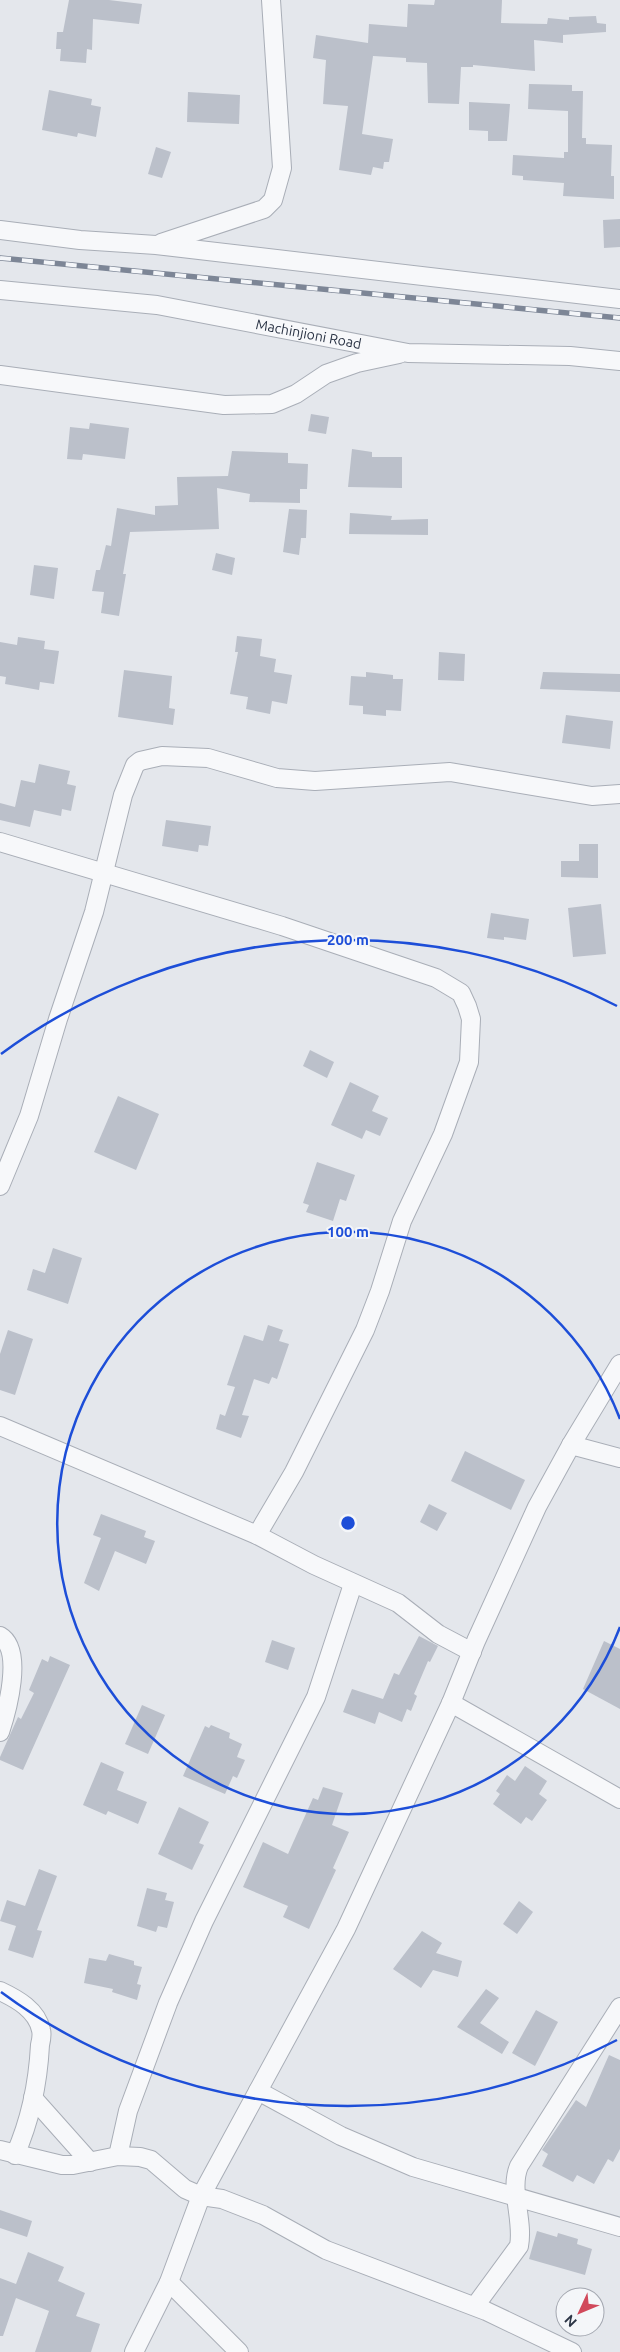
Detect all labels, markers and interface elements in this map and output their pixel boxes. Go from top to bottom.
street label: Machinjioni Road [254,316,363,352]
text: 200 m [327,931,369,948]
text: 100 m [327,1223,369,1240]
centre of rings [339,1514,357,1532]
north arrow [555,2287,605,2337]
text: N [561,2312,580,2330]

